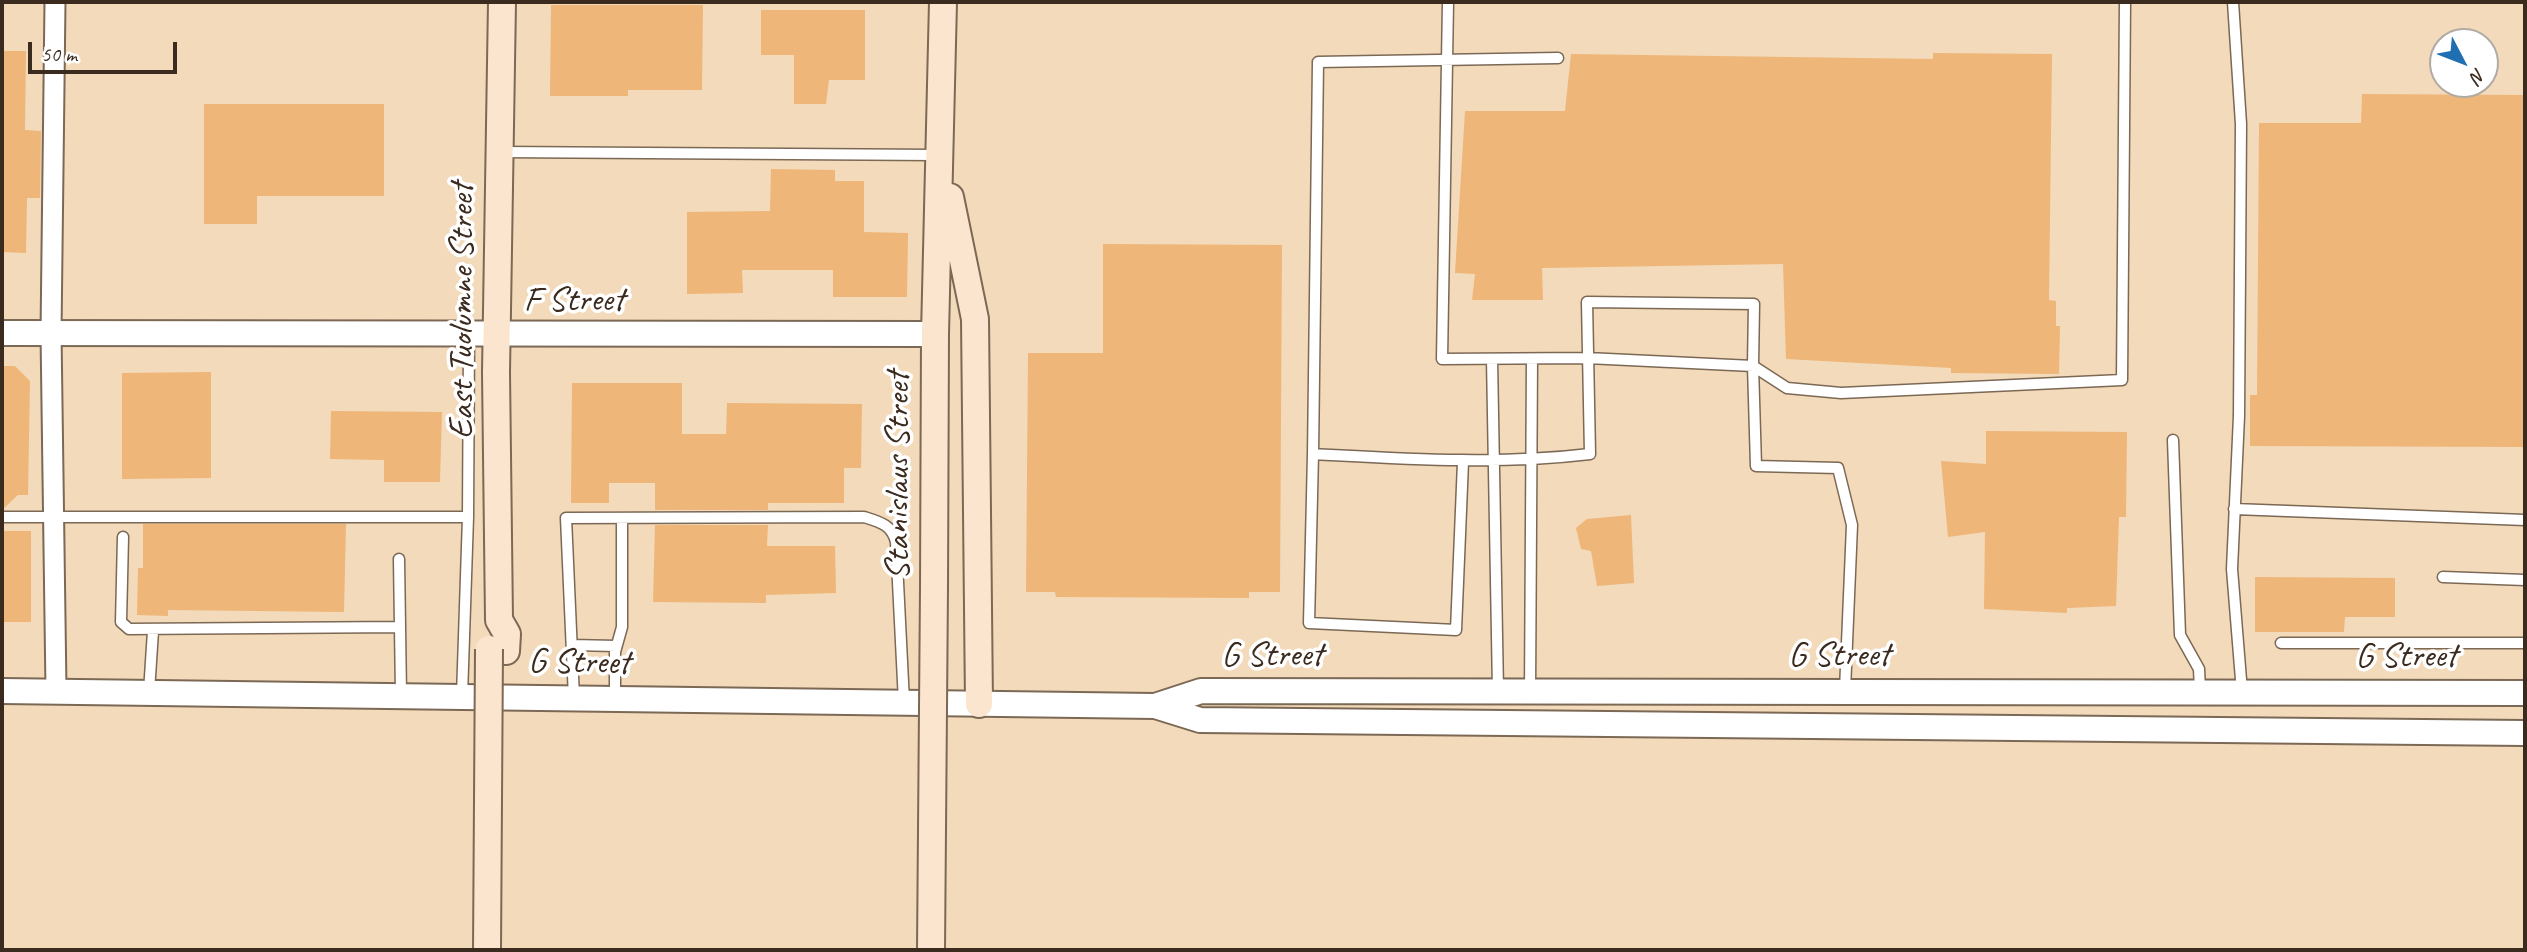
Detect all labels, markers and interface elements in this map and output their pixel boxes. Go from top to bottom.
scale bar [32,28,180,72]
north arrow [2429,28,2499,98]
text: 50 m [41,41,77,67]
text: N [2465,63,2491,88]
street label: East Tuolumne Street [442,183,484,439]
street label: F Street [524,280,624,322]
street label: Stanislaus Street [878,372,920,580]
street label: G Street [1221,635,1323,677]
street label: G Street [1788,635,1890,677]
street label: G Street [2355,636,2457,678]
street label: G Street [528,641,630,685]

